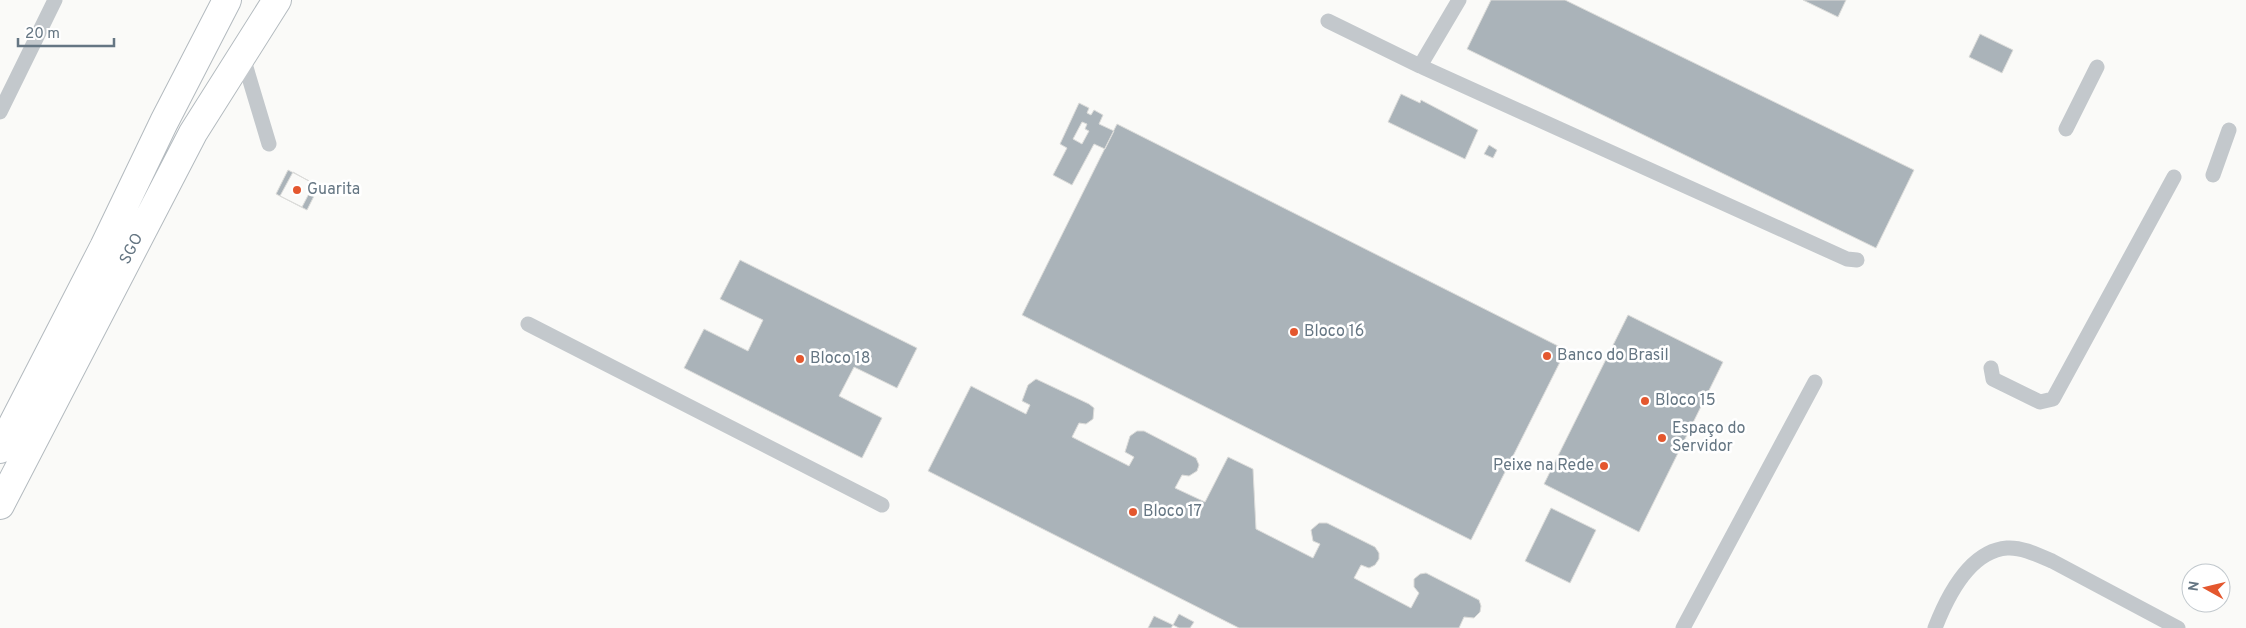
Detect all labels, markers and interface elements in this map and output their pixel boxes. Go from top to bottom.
scale bar [18,15,114,47]
text: 20 m [25,25,60,44]
place label: Guarita [307,180,360,200]
marker: Guarita [291,184,303,196]
street label: SGO [116,230,148,268]
place label: Bloco 16 [1304,322,1364,342]
marker: Bloco 16 [1288,326,1300,338]
place label: Banco do Brasil [1557,346,1669,366]
place label: Bloco 18 [810,349,870,369]
marker: Banco do Brasil [1541,350,1553,362]
marker: Bloco 18 [794,353,806,365]
place label: Bloco 15 [1655,391,1716,411]
marker: Bloco 15 [1639,395,1651,407]
place label: Espaço do Servidor [1672,419,1746,457]
marker: Espaço do Servidor [1656,432,1668,444]
place label: Peixe na Rede [1493,456,1594,476]
marker: Peixe na Rede [1598,460,1610,472]
place label: Bloco 17 [1143,502,1202,522]
marker: Bloco 17 [1127,506,1139,518]
north arrow [2181,563,2231,613]
text: N [2185,580,2204,593]

